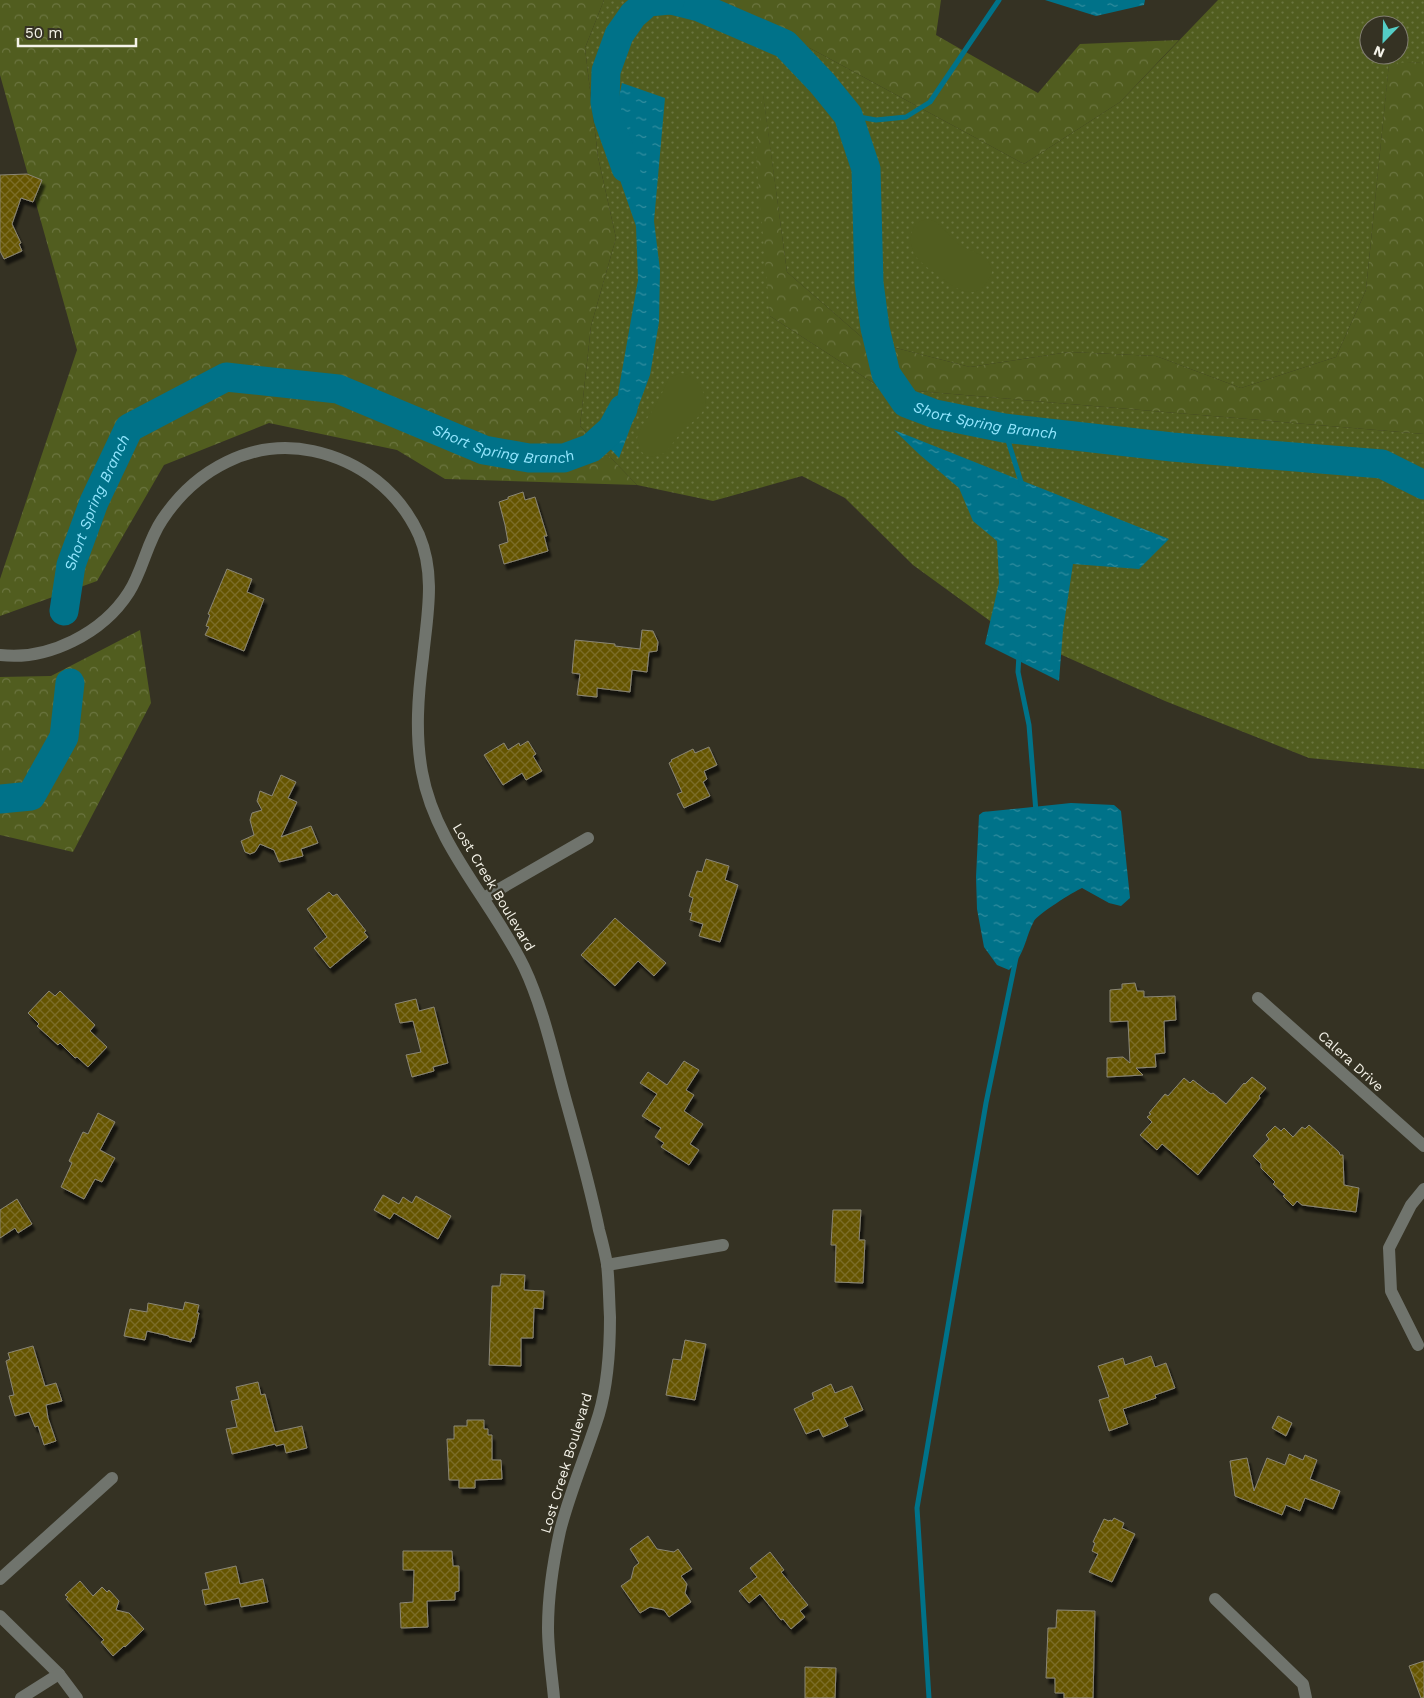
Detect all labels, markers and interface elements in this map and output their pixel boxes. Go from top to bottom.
scale bar [18,15,135,47]
north arrow [1359,15,1409,65]
text: 50 m [25,24,62,42]
text: N [1371,43,1387,61]
water label: Short Spring Branch [911,398,1058,443]
water label: Short Spring Branch [430,420,577,468]
water label: Short Spring Branch [61,432,134,572]
street label: Lost Creek Boulevard [450,820,538,954]
street label: Calera Drive [1315,1027,1387,1095]
street label: Lost Creek Boulevard [537,1391,595,1535]

